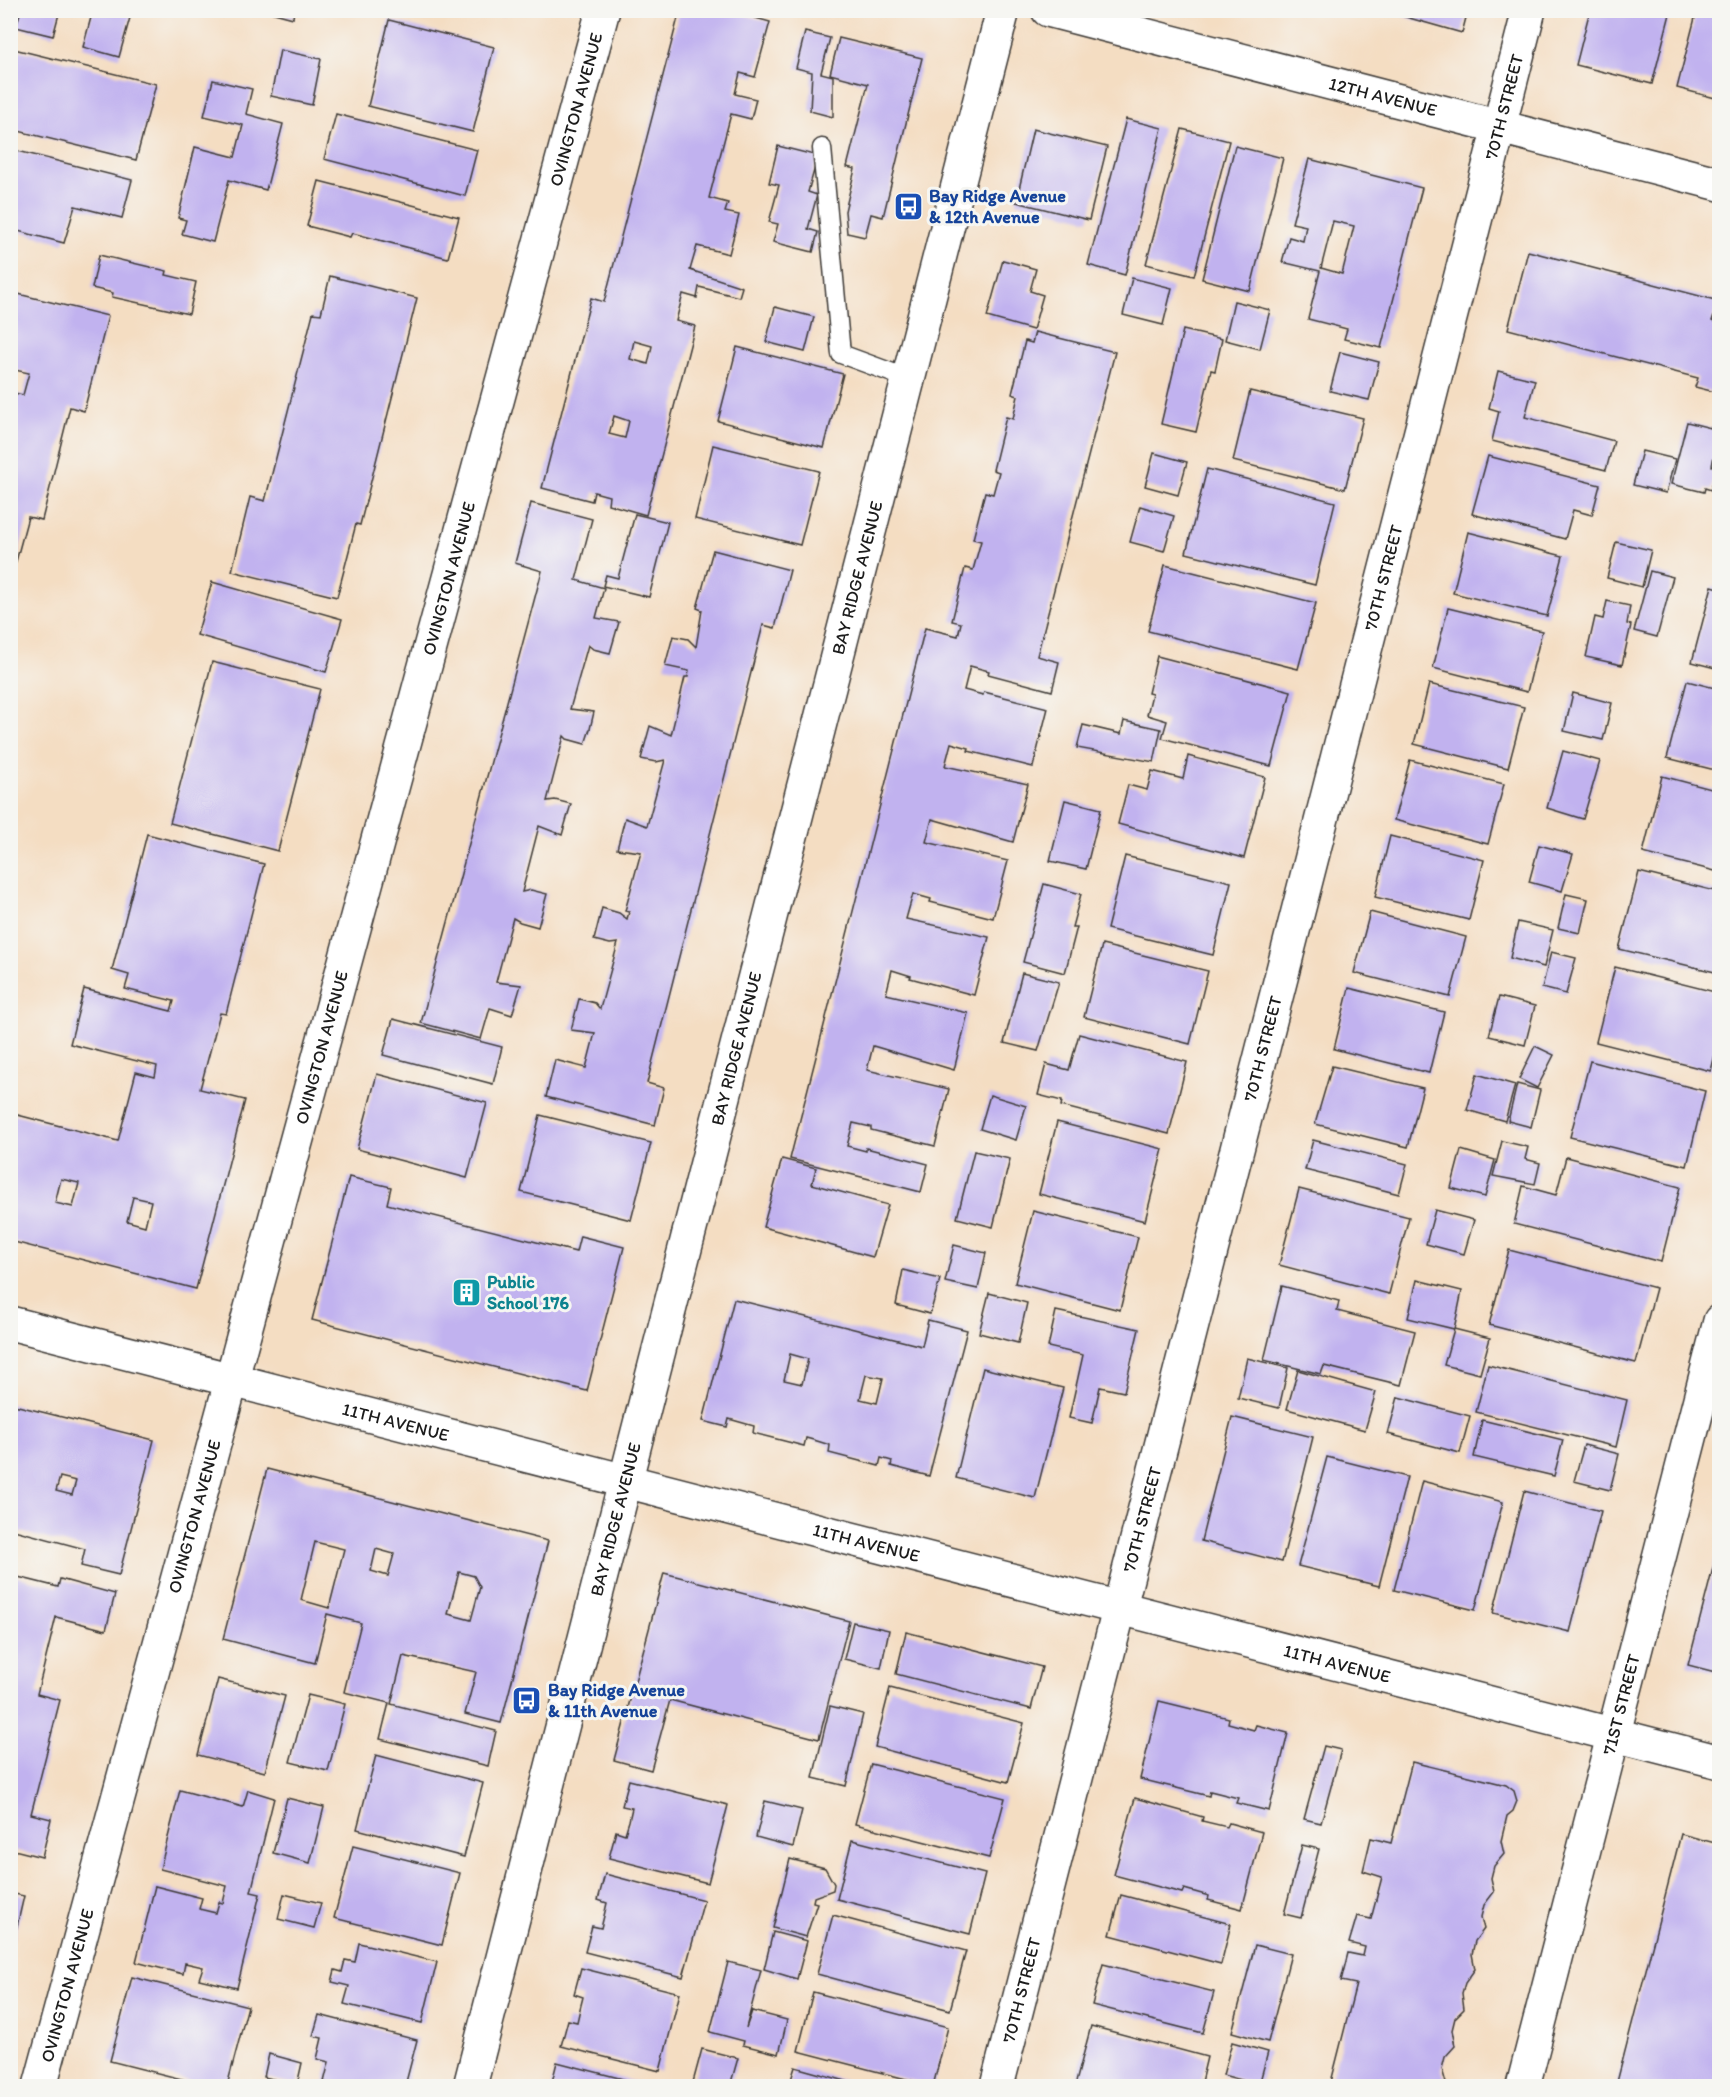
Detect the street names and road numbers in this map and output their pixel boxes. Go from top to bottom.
street label: OVINGTON AVENUE [545,30,607,189]
street label: 70TH STREET [1480,52,1528,162]
street label: 12TH AVENUE [1327,72,1439,121]
street label: OVINGTON AVENUE [417,499,480,658]
street label: BAY RIDGE AVENUE [827,499,887,657]
street label: 70TH STREET [1359,523,1408,633]
street label: OVINGTON AVENUE [290,968,353,1127]
street label: BAY RIDGE AVENUE [706,969,767,1128]
street label: 70TH STREET [1239,993,1287,1104]
street label: 11TH AVENUE [340,1398,451,1446]
street label: OVINGTON AVENUE [163,1437,226,1596]
street label: BAY RIDGE AVENUE [585,1440,646,1599]
street label: 70TH STREET [1118,1464,1166,1574]
street label: 11TH AVENUE [810,1519,922,1567]
street label: 11TH AVENUE [1281,1639,1393,1688]
street label: 71ST STREET [1598,1652,1645,1757]
street label: OVINGTON AVENUE [36,1906,99,2065]
street label: 70TH STREET [997,1935,1046,2045]

